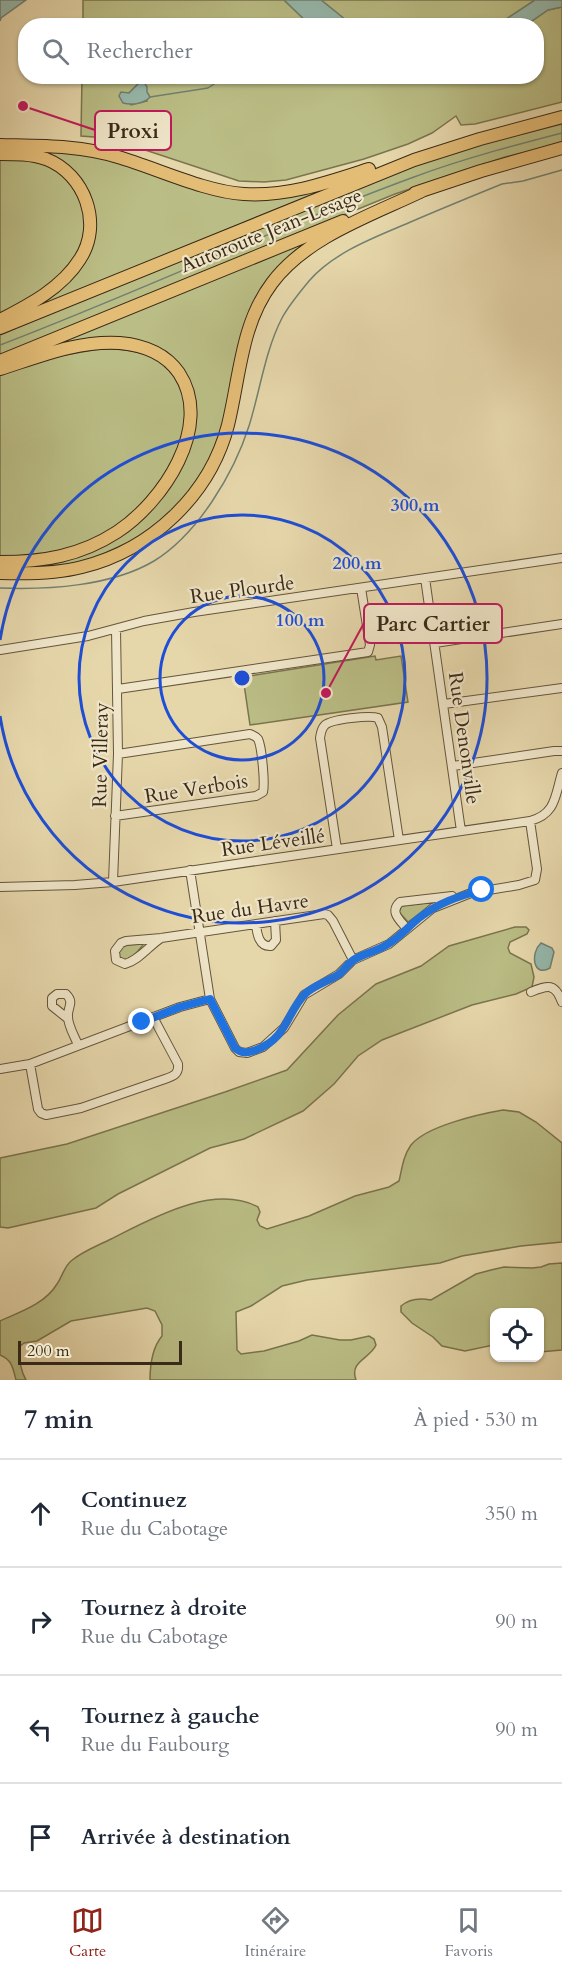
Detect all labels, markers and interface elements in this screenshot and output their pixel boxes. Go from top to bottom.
search box [18,18,544,84]
icon: search [39,35,72,68]
text: Rechercher [87,36,192,66]
callout: Proxi [95,111,171,150]
text: Proxi [107,117,159,146]
street label: Autoroute Jean-Lesage [176,182,366,279]
text: 300 m [390,493,440,518]
text: 200 m [332,551,382,576]
street label: Rue Plourde [188,569,296,610]
callout: Parc Cartier [364,604,502,643]
text: 100 m [275,608,325,633]
text: Parc Cartier [376,610,490,639]
centre of rings [232,668,252,688]
street label: Rue Denonville [442,670,487,806]
street label: Rue Villeray [86,702,115,808]
street label: Rue Verbois [142,767,250,810]
street label: Rue Léveillé [219,822,327,863]
route start [468,876,494,902]
street label: Rue du Havre [190,887,310,930]
route end [128,1008,154,1034]
map controls [490,1308,544,1362]
button: locate [490,1308,544,1362]
scale bar [18,1338,182,1366]
text: 200 m [27,1340,69,1362]
text: 7 min [24,1402,93,1437]
text: À pied · 530 m [414,1406,538,1433]
text: Continuez [81,1485,187,1515]
icon: ahead [24,1497,57,1530]
text: 350 m [485,1500,538,1527]
text: Rue du Cabotage [81,1515,228,1542]
text: Tournez à droite [81,1593,247,1623]
icon: right [24,1605,57,1638]
text: 90 m [495,1608,538,1635]
text: Rue du Cabotage [81,1623,228,1650]
text: Tournez à gauche [81,1701,260,1731]
icon: left [24,1713,57,1746]
text: 90 m [495,1716,538,1743]
text: Rue du Faubourg [81,1731,229,1758]
icon: arrive [24,1821,57,1854]
text: Arrivée à destination [81,1822,291,1852]
tab: Carte [69,1904,106,1962]
tab: Itinéraire [245,1904,306,1962]
tab: Favoris [444,1904,493,1962]

